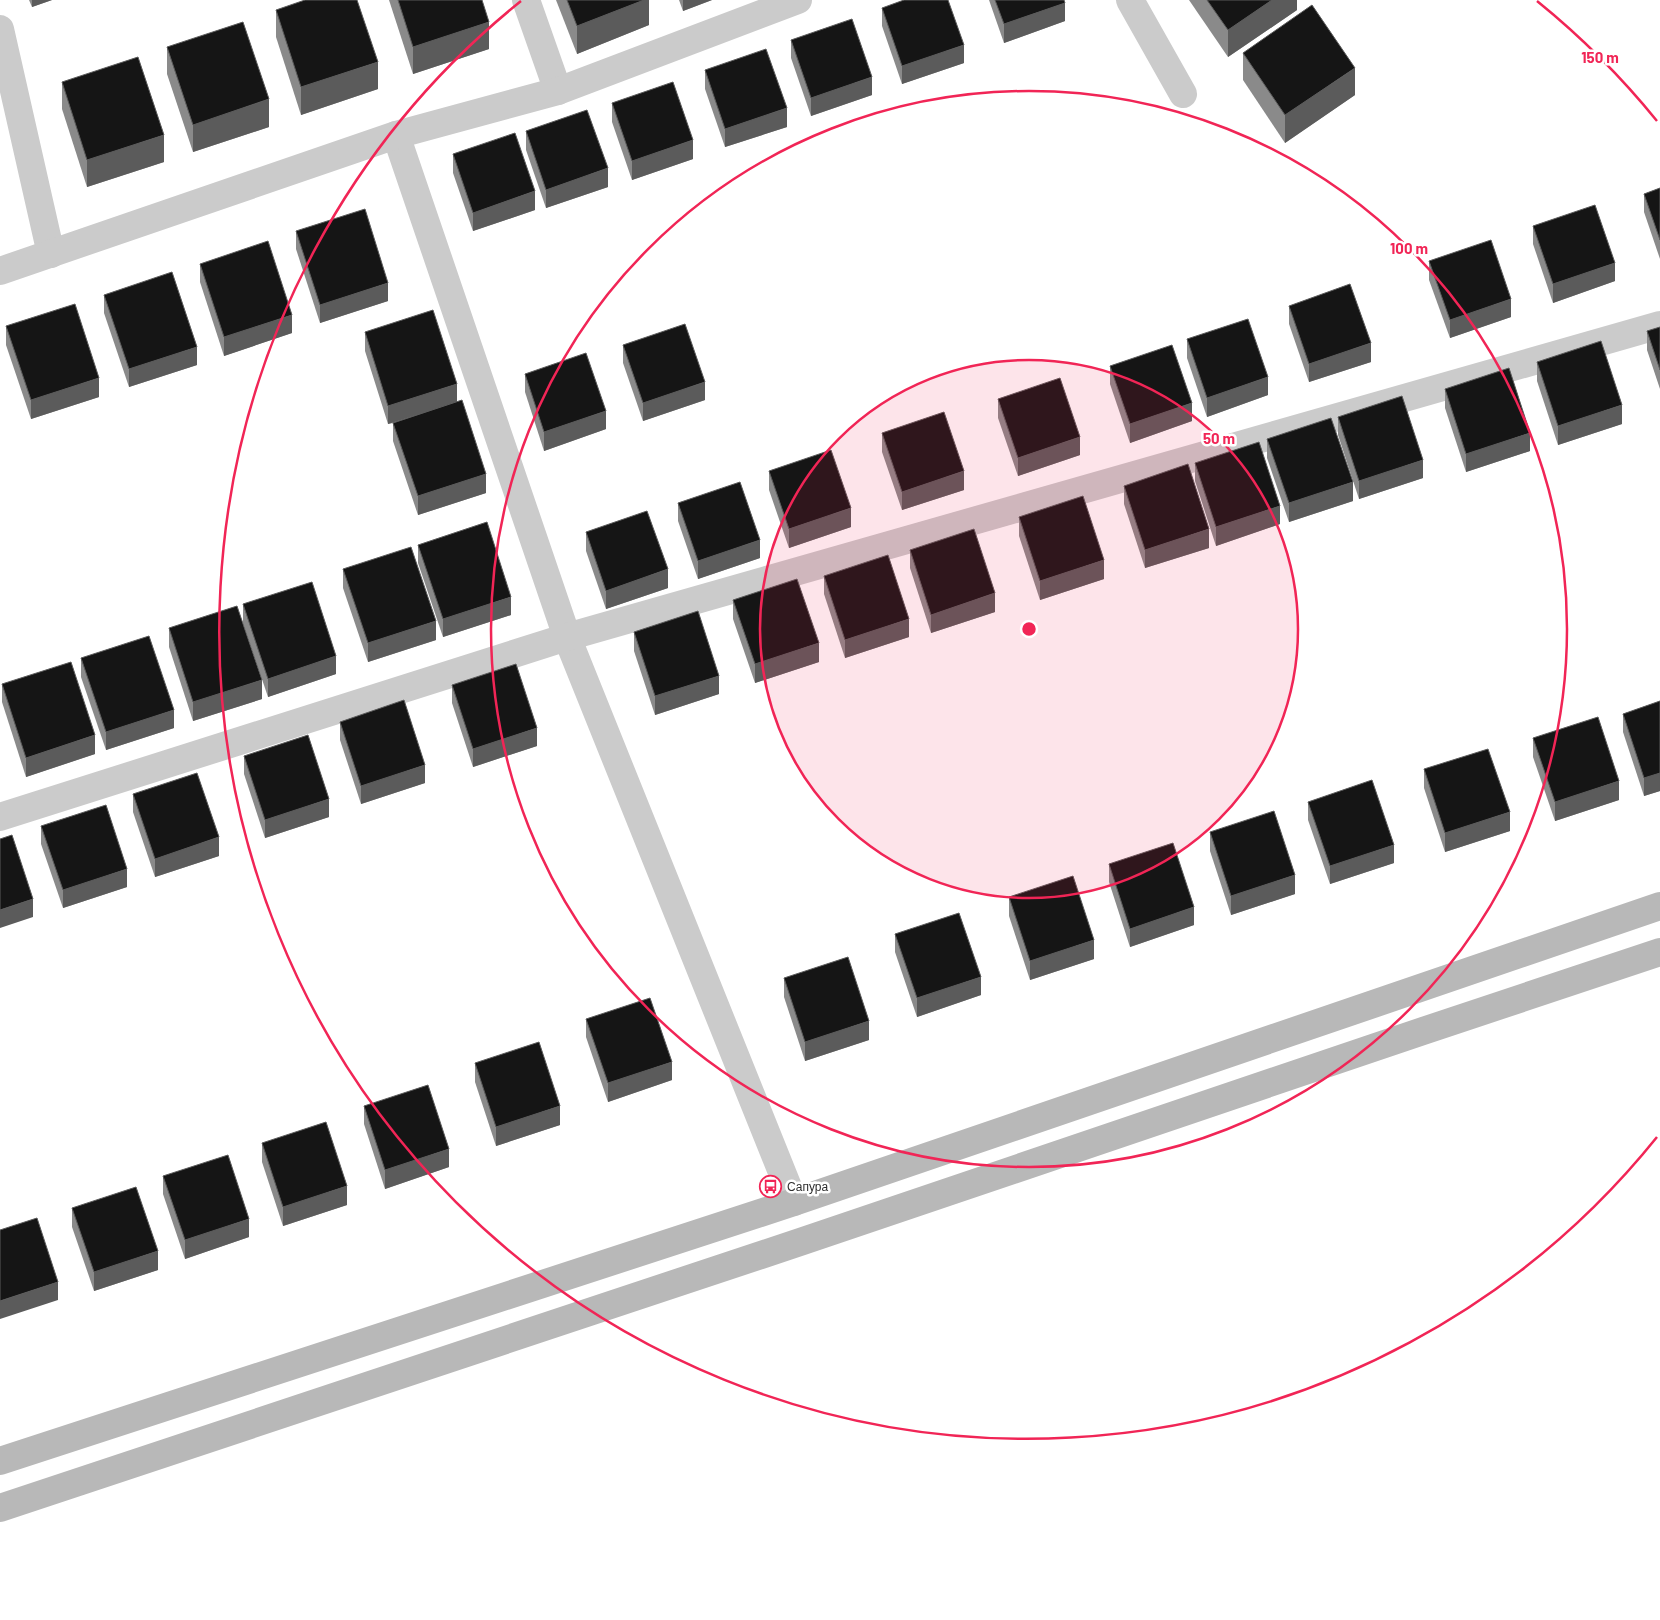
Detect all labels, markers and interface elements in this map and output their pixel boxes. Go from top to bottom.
text: 150 m [1581,48,1619,66]
text: 100 m [1390,239,1428,257]
text: 50 m [1203,429,1235,447]
centre of rings [1020,620,1038,638]
bus stop icon: Сапура [759,1175,783,1199]
place label: Сапура [787,1179,829,1194]

